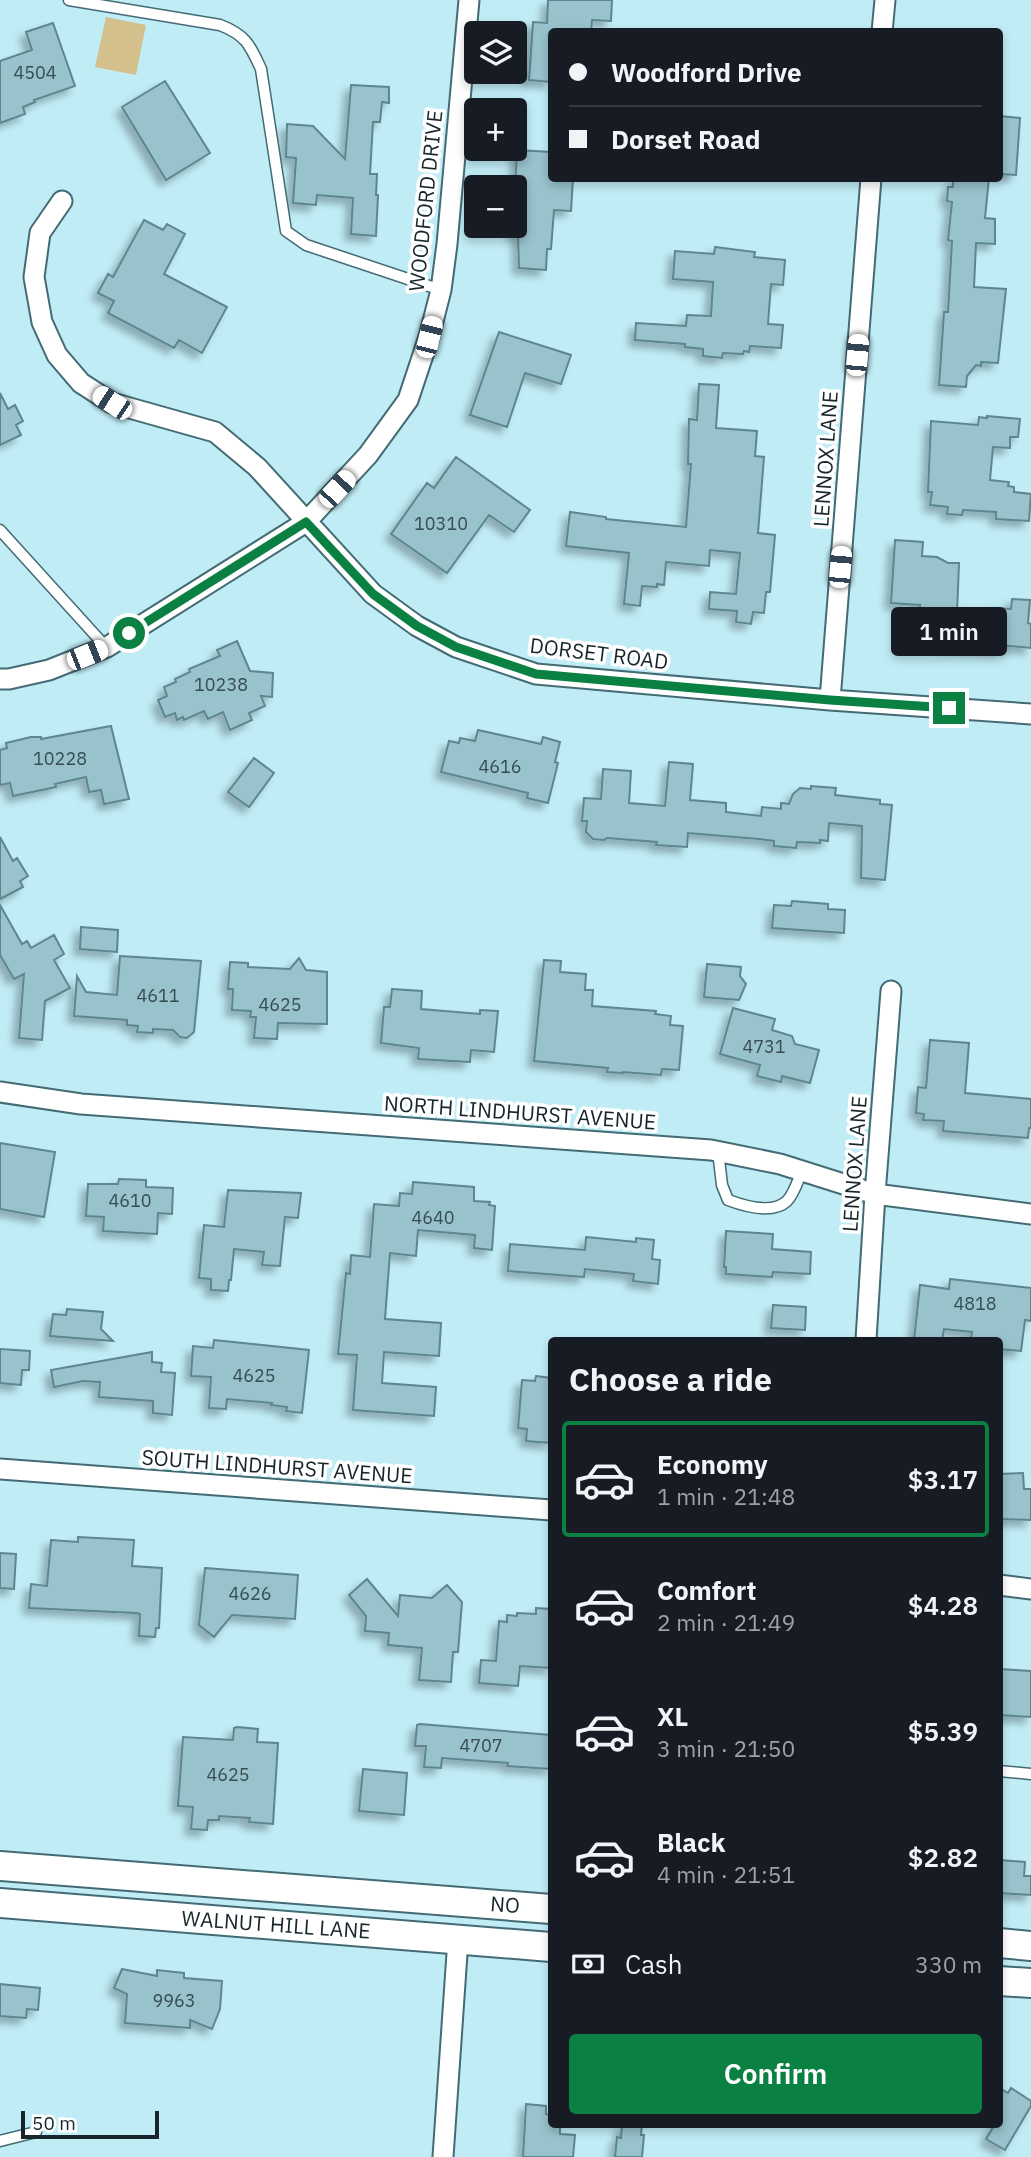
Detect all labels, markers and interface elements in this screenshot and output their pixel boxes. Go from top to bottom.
map controls [464,21,527,238]
button: layers [464,21,527,84]
text: Woodford Drive [611,55,802,89]
house number: 4504 [13,61,57,84]
button: + [464,98,527,161]
street label: WOODFORD DRIVE [402,109,448,293]
text: Dorset Road [611,122,761,156]
button: − [464,175,527,238]
car [414,314,445,360]
car [845,333,870,377]
car [89,383,136,423]
street label: LENNOX LANE [806,390,844,528]
car [315,466,360,512]
house number: 10310 [414,512,468,535]
car [828,545,853,589]
callout: 1 min [891,606,1007,656]
text: 1 min [919,616,979,646]
route start [113,617,145,649]
street label: DORSET ROAD [528,631,670,675]
car [64,637,111,673]
house number: 10238 [194,673,248,696]
route end [933,692,965,724]
house number: 10228 [33,747,87,770]
house number: 4616 [478,755,522,778]
house number: 4611 [136,984,180,1007]
house number: 4625 [258,993,302,1016]
house number: 4731 [742,1035,786,1058]
street label: NORTH LINDHURST AVENUE [383,1089,657,1135]
street label: LENNOX LANE [835,1095,873,1233]
house number: 4610 [108,1189,152,1212]
house number: 4640 [411,1206,455,1229]
house number: 4818 [953,1292,997,1315]
text: Choose a ride [569,1358,772,1400]
house number: 4625 [232,1364,276,1387]
street label: SOUTH LINDHURST AVENUE [141,1443,413,1489]
text: Economy [657,1447,768,1481]
icon: car [573,1448,636,1511]
text: $3.17 [908,1462,978,1496]
text: 1 min · 21:48 [657,1481,795,1511]
text: Comfort [657,1573,756,1607]
icon: car [573,1574,636,1637]
house number: 4626 [228,1582,272,1605]
text: $4.28 [908,1588,978,1622]
text: 2 min · 21:49 [657,1607,795,1637]
text: XL [657,1699,688,1733]
icon: car [573,1700,636,1763]
text: $5.39 [908,1714,978,1748]
text: 3 min · 21:50 [657,1733,795,1763]
house number: 4707 [459,1734,503,1757]
house number: 4625 [206,1763,250,1786]
text: Black [657,1825,725,1859]
icon: car [573,1826,636,1889]
text: $2.82 [908,1840,978,1874]
text: 4 min · 21:51 [657,1859,795,1889]
street label: NO [489,1889,521,1919]
street label: WALNUT HILL LANE [181,1903,372,1945]
icon: cash [569,1945,607,1983]
text: Cash [625,1947,682,1981]
text: 330 m [915,1949,982,1979]
house number: 9963 [152,1989,196,2012]
button: Confirm [569,2034,982,2114]
scale bar [21,2108,159,2140]
text: 50 m [32,2111,76,2135]

